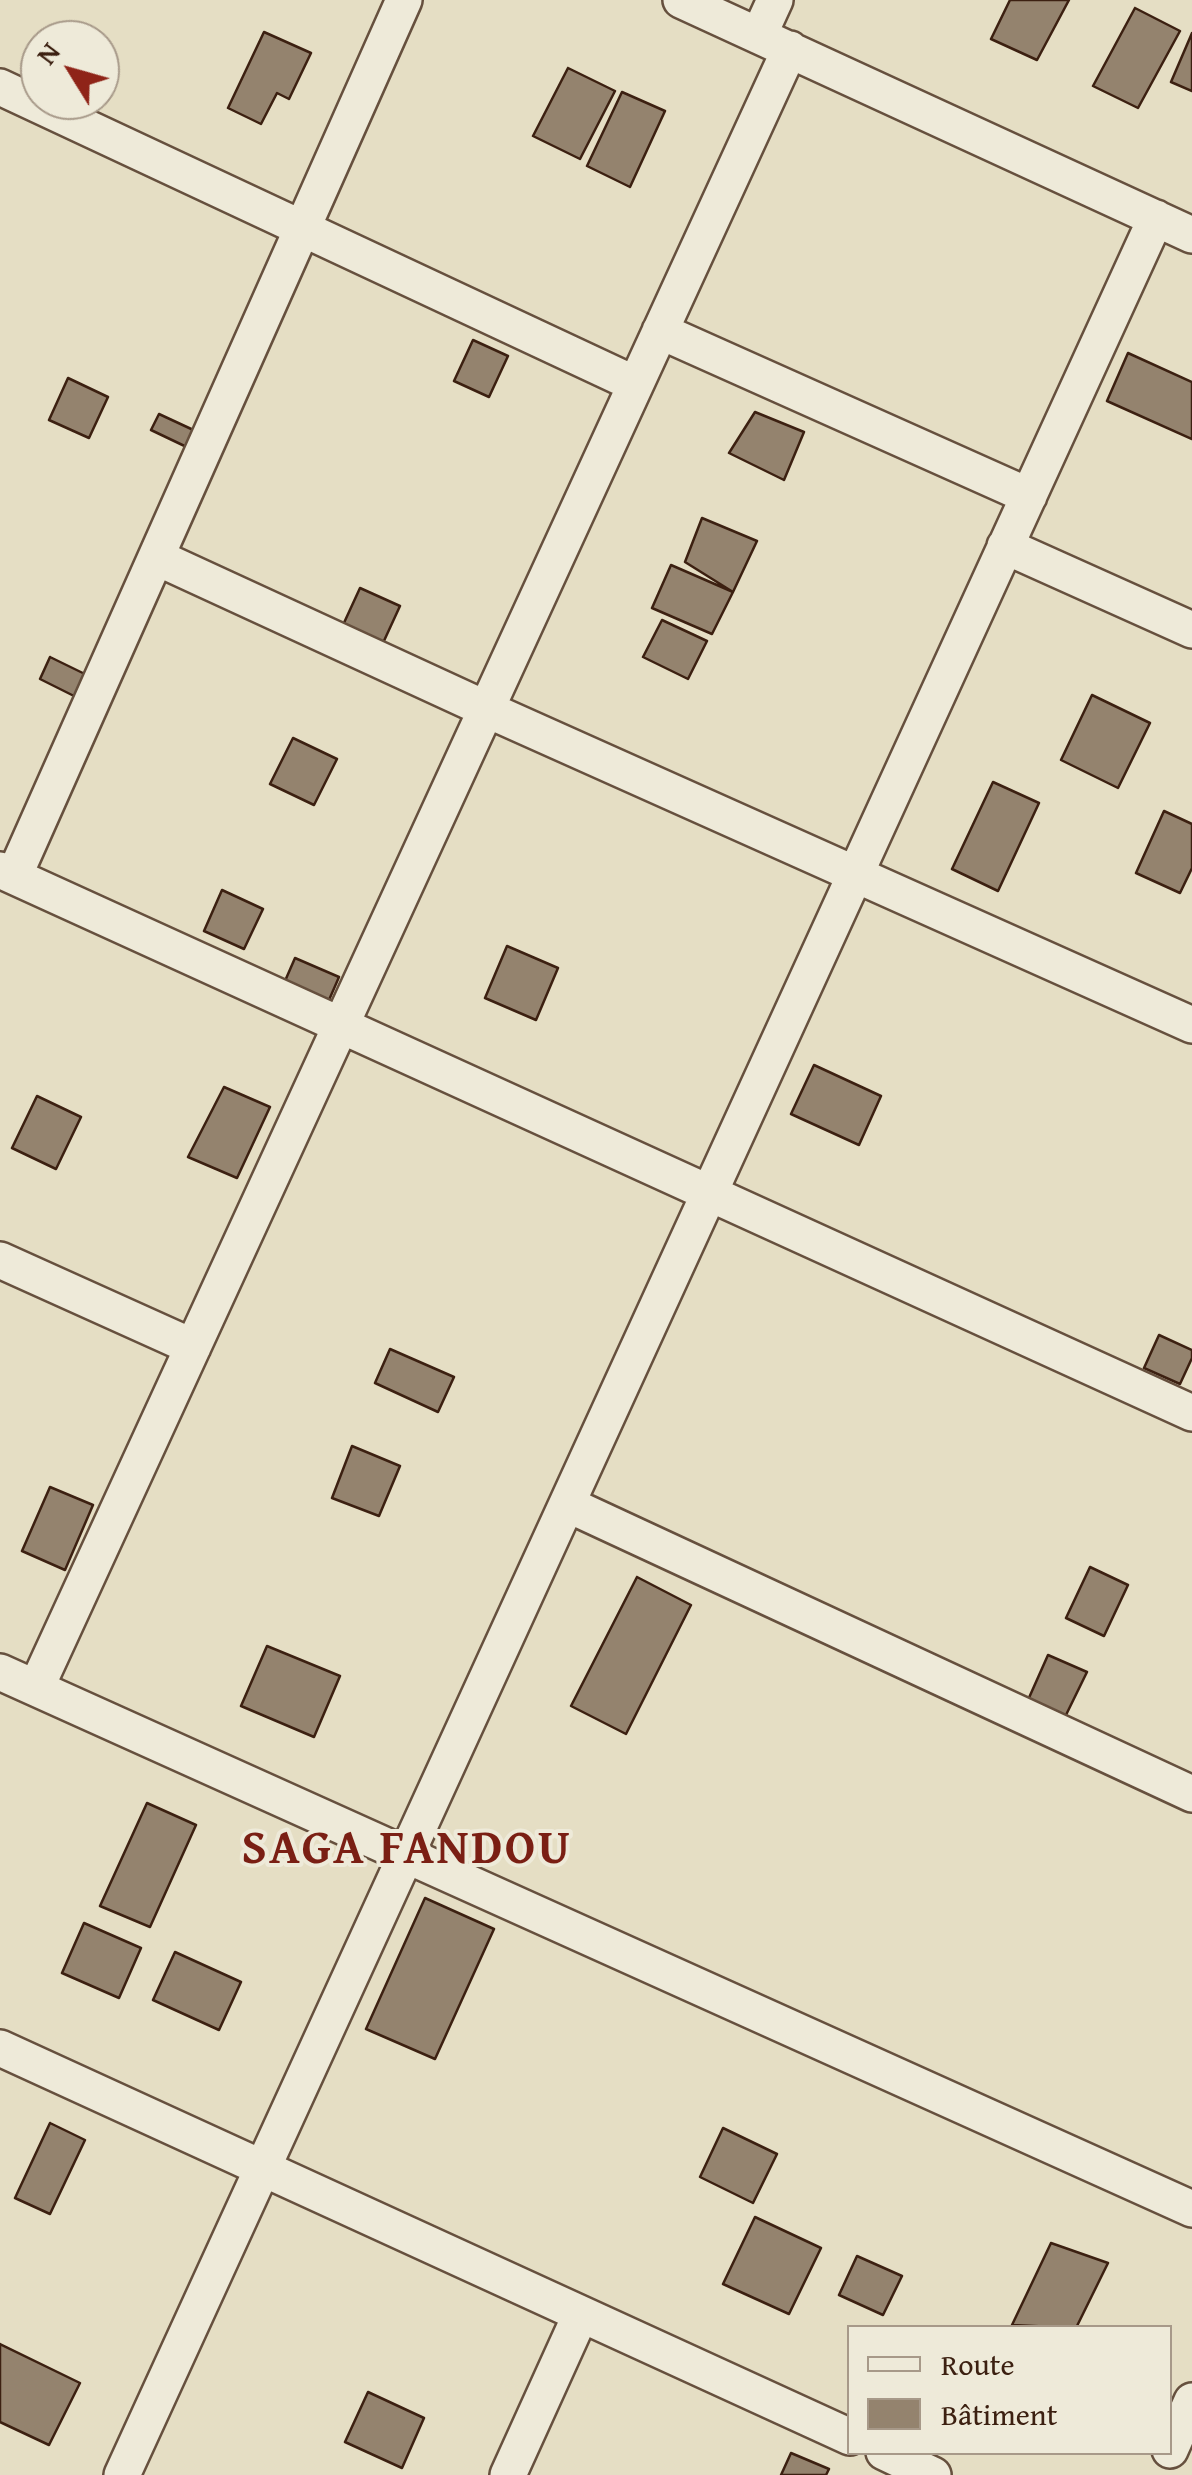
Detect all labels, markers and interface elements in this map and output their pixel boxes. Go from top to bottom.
north arrow [20,20,120,120]
text: N [25,33,69,73]
district label: SAGA FANDOU [242,1822,572,1880]
legend [847,2325,1172,2455]
text: Route [941,2342,1014,2386]
text: Bâtiment [941,2392,1057,2436]

